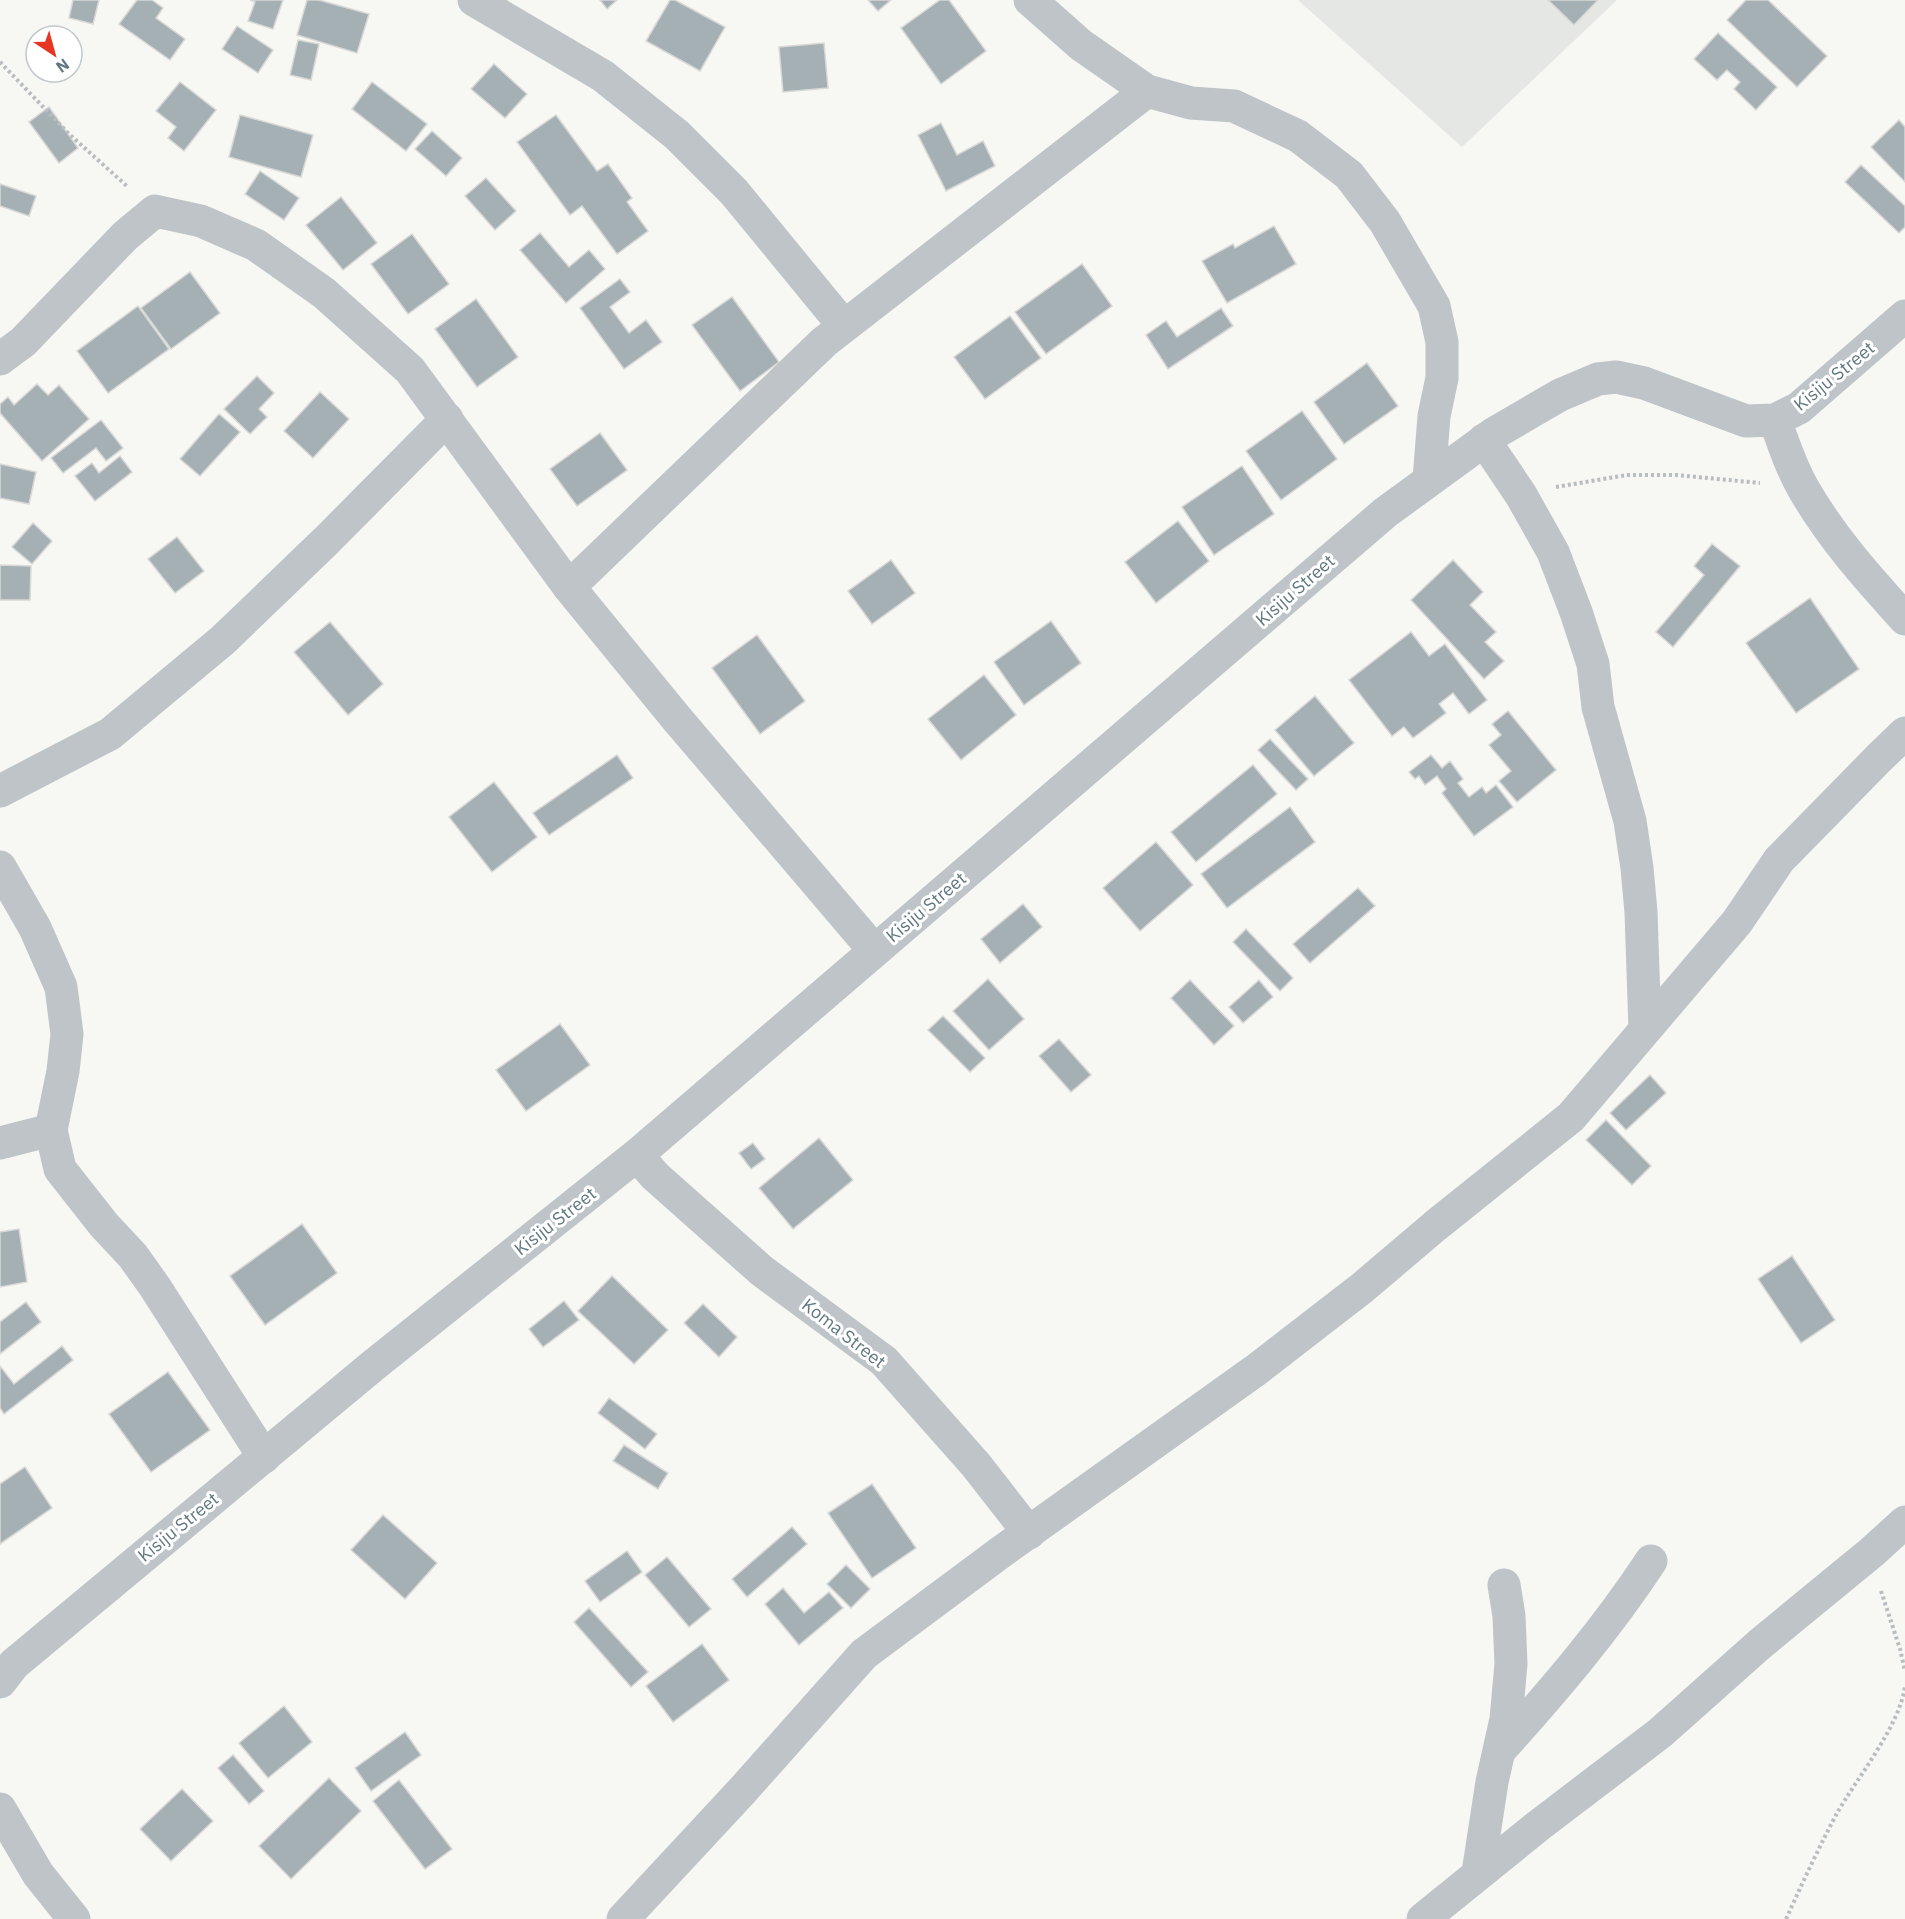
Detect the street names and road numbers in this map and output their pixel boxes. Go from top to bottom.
street label: Kisiju Street [1789,336,1879,416]
street label: Kisiju Street [1251,549,1339,631]
street label: Kisiju Street [881,867,971,947]
street label: Kisiju Street [509,1182,601,1260]
street label: Koma Street [798,1293,890,1373]
street label: Kisiju Street [133,1487,223,1567]

